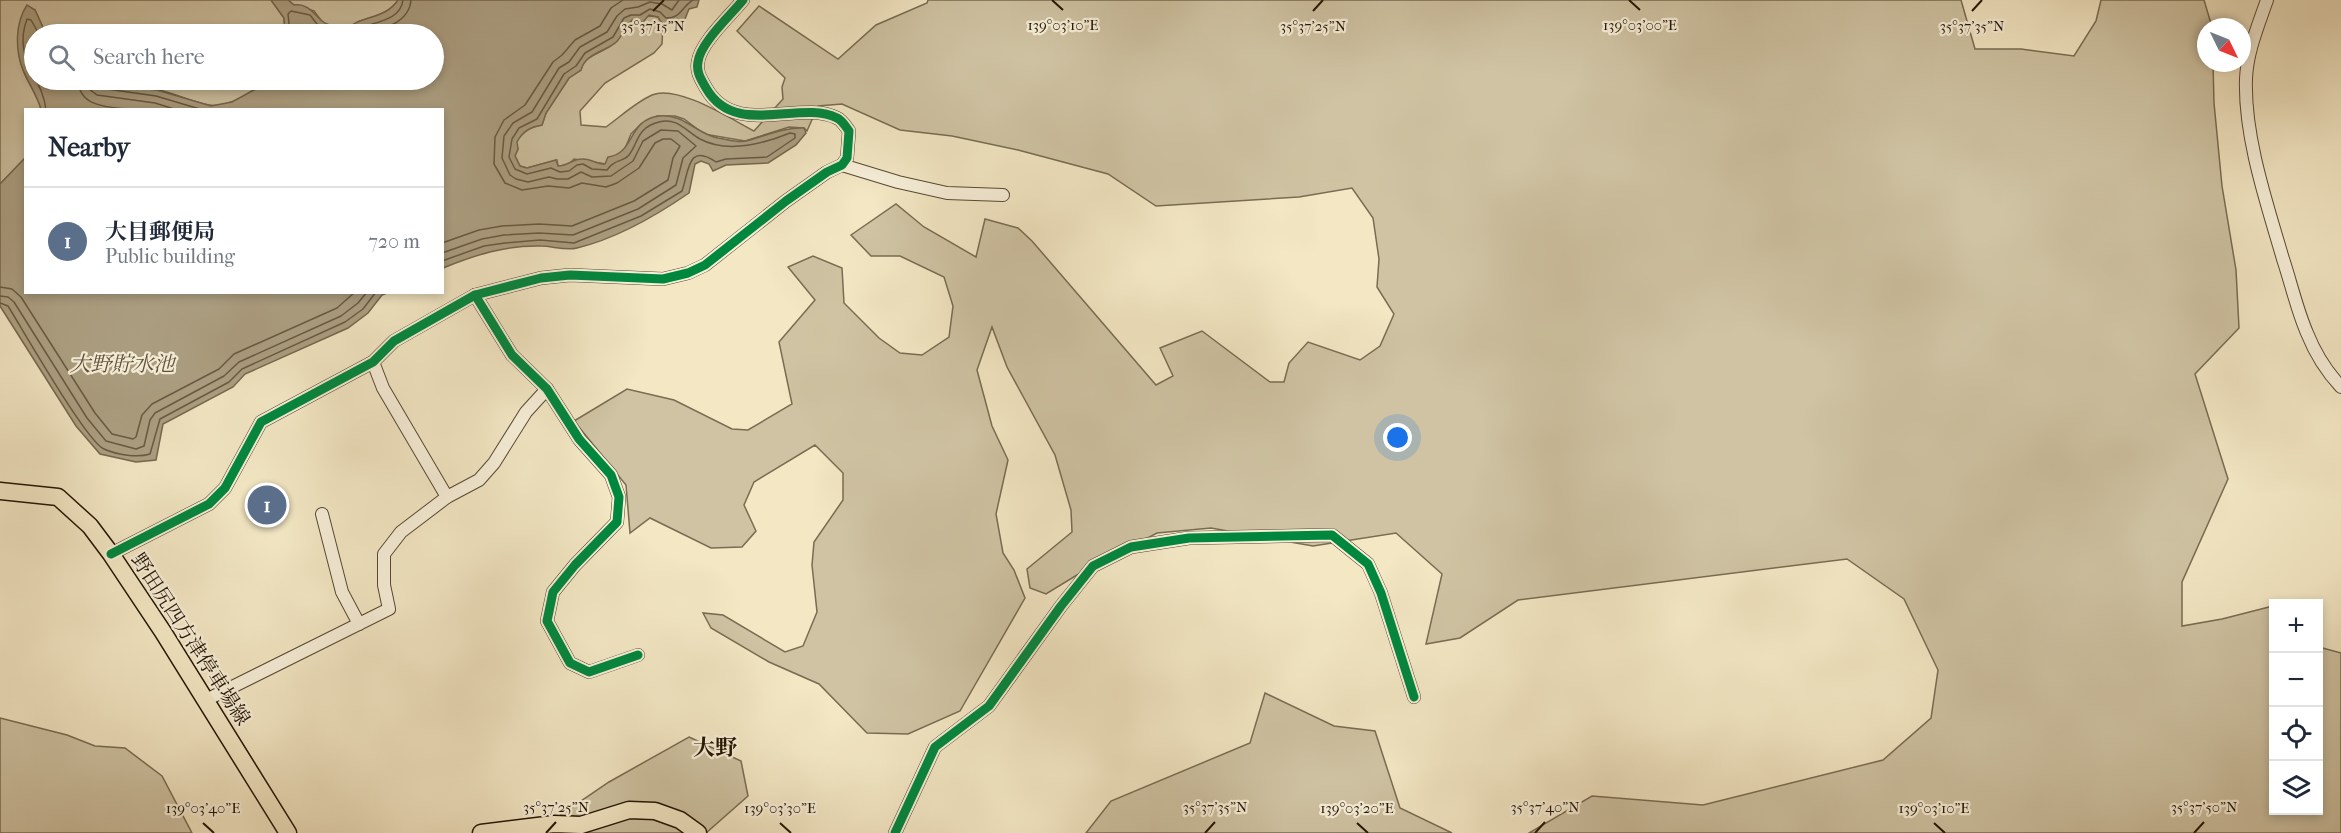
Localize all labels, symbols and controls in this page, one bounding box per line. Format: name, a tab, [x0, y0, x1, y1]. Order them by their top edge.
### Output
text: 139°03'10"E	[1027, 16, 1099, 34]
text: 139°03'00"E	[1603, 16, 1677, 34]
text: 35°37'15"N	[621, 17, 685, 35]
text: 35°37'25"N	[1280, 17, 1347, 35]
text: 35°37'35"N	[1940, 17, 2005, 35]
north arrow	[2197, 18, 2251, 72]
search box	[24, 24, 444, 90]
icon: search	[45, 41, 78, 74]
text: Search here	[93, 44, 205, 70]
text: Nearby	[48, 132, 130, 163]
text: 大目郵便局	[105, 219, 215, 245]
text: 1	[64, 230, 71, 253]
text: 720 m	[368, 230, 420, 253]
text: Public building	[105, 245, 235, 268]
water label: 大野貯水池	[70, 352, 176, 376]
your location	[1383, 423, 1412, 452]
pin: 1	[248, 482, 286, 528]
street label: 野田尻四方津停車場線	[126, 549, 255, 729]
map controls	[2269, 599, 2323, 815]
button: +	[2269, 599, 2323, 653]
button: −	[2269, 653, 2323, 707]
button: locate	[2269, 707, 2323, 761]
district label: 大野	[693, 735, 738, 761]
button: layers	[2269, 761, 2323, 815]
text: 35°37'25"N	[523, 798, 590, 816]
text: 35°37'35"N	[1183, 798, 1248, 816]
text: 35°37'40"N	[1510, 798, 1580, 816]
text: 35°37'50"N	[2171, 798, 2238, 816]
text: 139°03'40"E	[166, 799, 240, 817]
text: 139°03'30"E	[744, 799, 816, 817]
text: 139°03'20"E	[1320, 799, 1394, 817]
text: 139°03'10"E	[1898, 799, 1970, 817]

